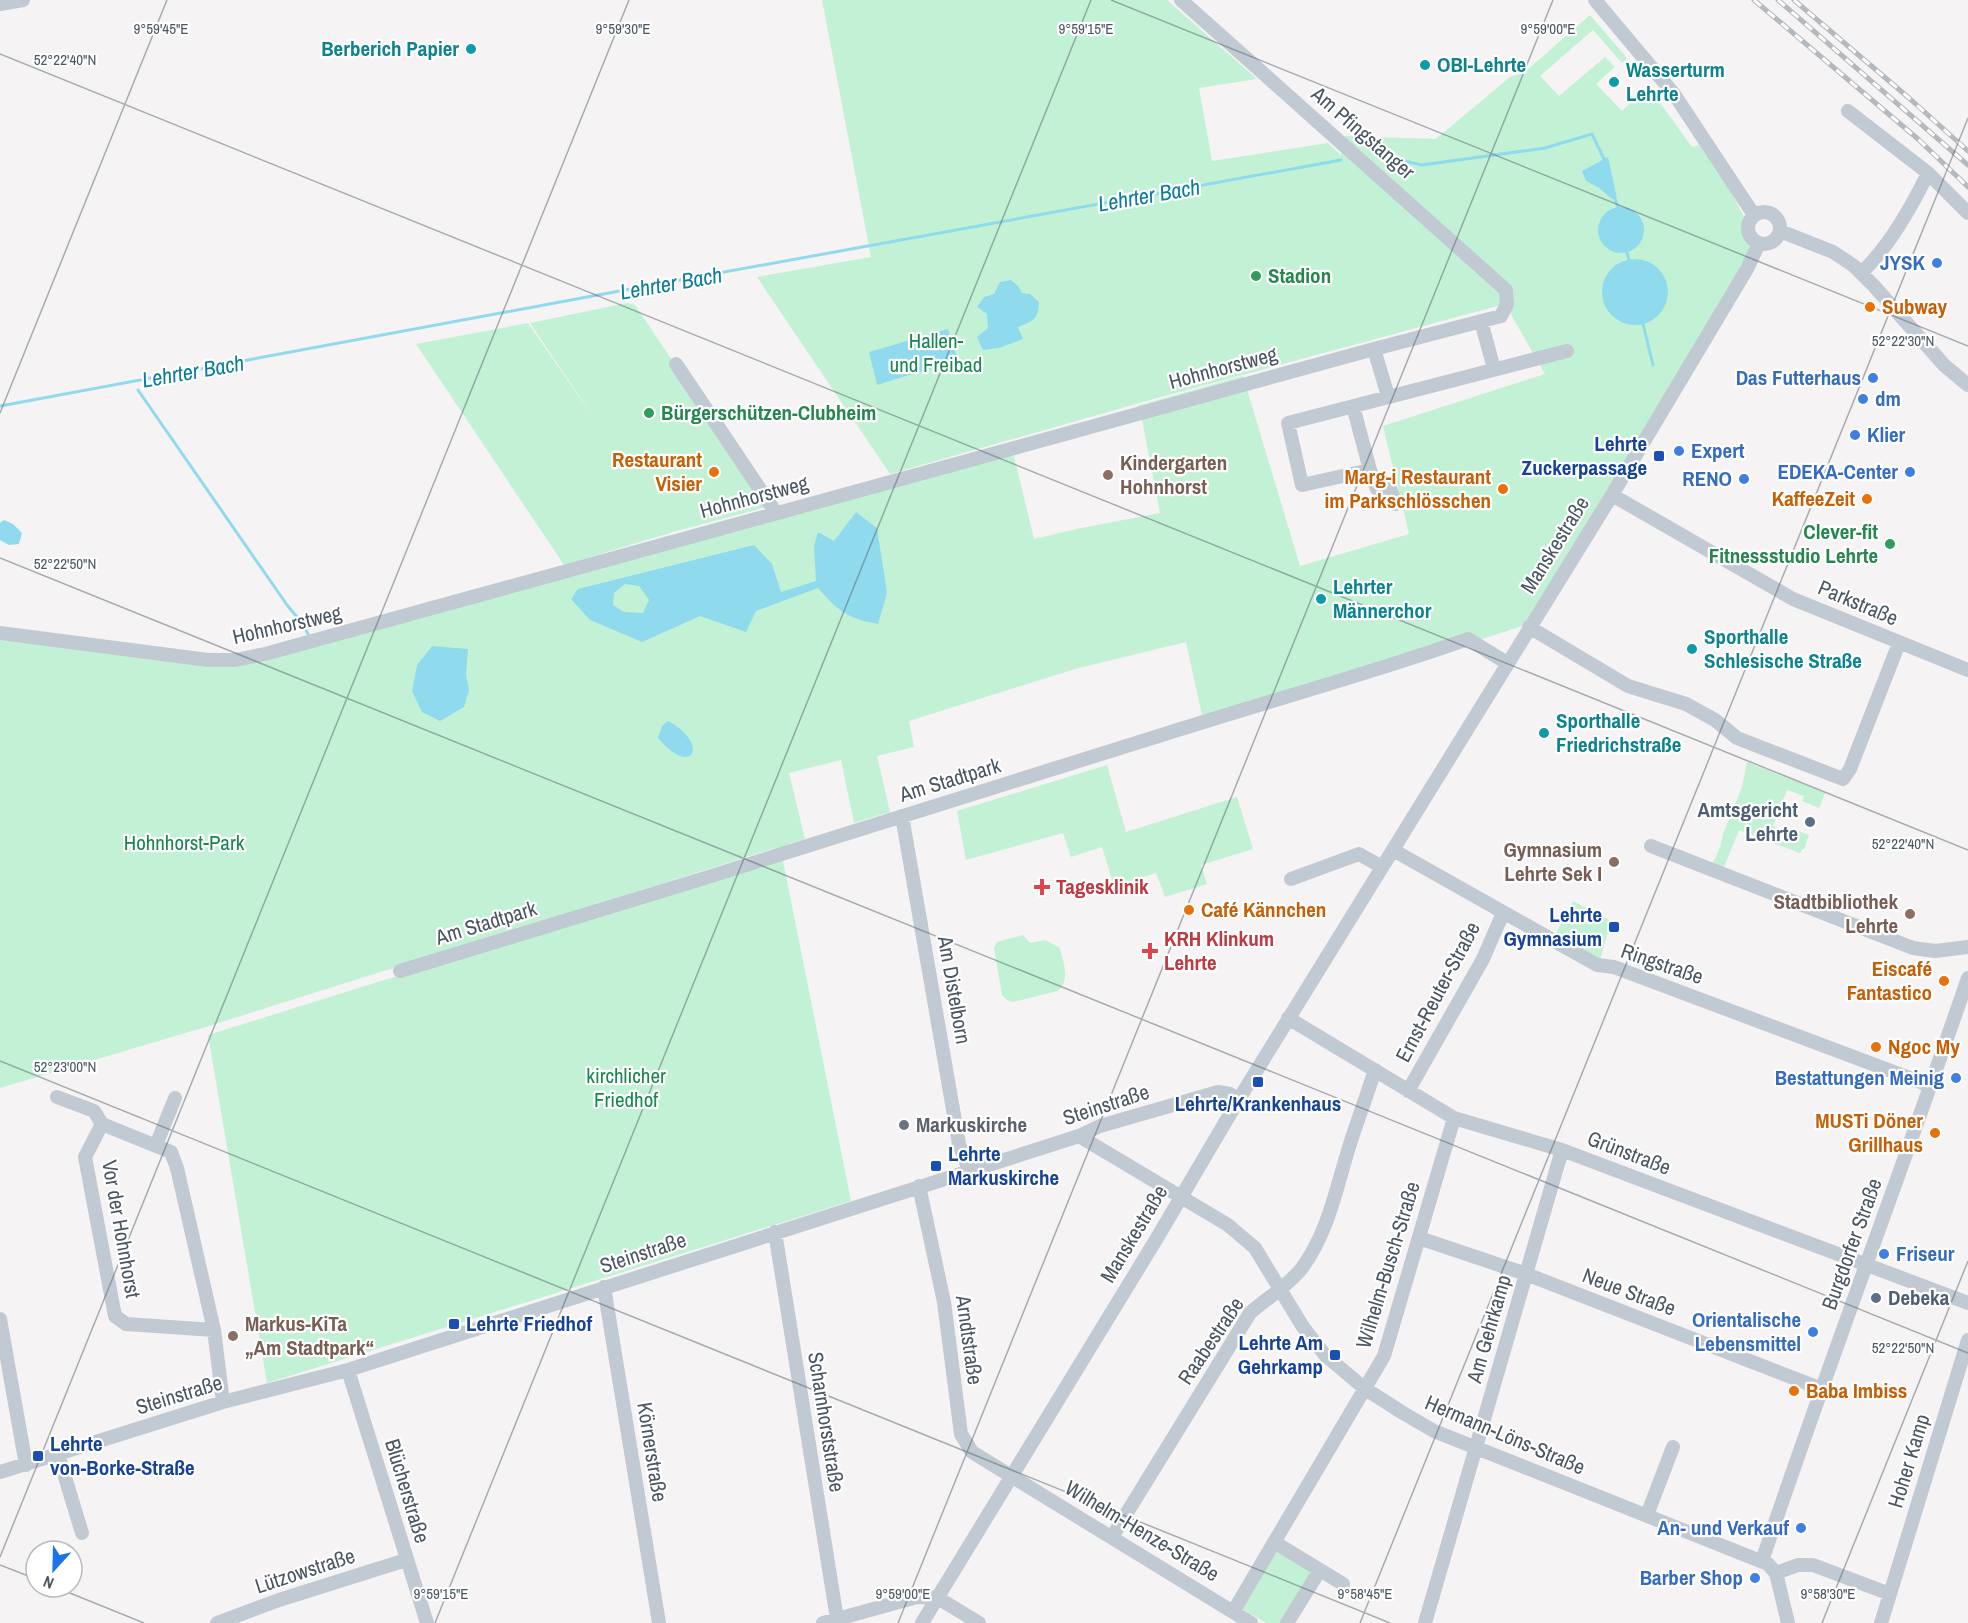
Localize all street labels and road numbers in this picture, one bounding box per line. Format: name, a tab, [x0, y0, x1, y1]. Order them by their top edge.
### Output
street label: Am Pfingstanger	[1305, 79, 1421, 186]
street label: Hohnhorstweg	[1165, 339, 1281, 396]
street label: Hohnhorstweg	[696, 468, 812, 525]
street label: Manskestraße	[1513, 491, 1596, 599]
street label: Parkstraße	[1814, 573, 1903, 632]
street label: Hohnhorstweg	[230, 598, 345, 651]
street label: Am Stadtpark	[895, 750, 1004, 809]
street label: Am Stadtpark	[431, 893, 540, 952]
street label: Ernst-Reuter-Straße	[1388, 917, 1487, 1067]
street label: Am Distelborn	[931, 933, 978, 1046]
street label: Ringstraße	[1617, 936, 1707, 991]
street label: Steinstraße	[1059, 1077, 1153, 1132]
street label: Grünstraße	[1583, 1123, 1675, 1182]
street label: Vor der Hohnhorst	[95, 1158, 148, 1300]
street label: Burgdorfer Straße	[1814, 1174, 1889, 1314]
street label: Wilhelm-Busch-Straße	[1348, 1178, 1427, 1352]
street label: Manskestraße	[1093, 1180, 1174, 1288]
street label: Steinstraße	[596, 1225, 690, 1280]
street label: Neue Straße	[1578, 1261, 1680, 1323]
street label: Am Gehrkamp	[1459, 1272, 1518, 1387]
street label: Raabestraße	[1171, 1291, 1250, 1390]
street label: Arndtstraße	[949, 1292, 990, 1386]
street label: Scharnhorststraße	[801, 1350, 852, 1494]
street label: Steinstraße	[132, 1368, 226, 1421]
street label: Hermann-Löns-Straße	[1421, 1388, 1590, 1481]
street label: Körnerstraße	[630, 1400, 675, 1504]
street label: Hoher Kamp	[1881, 1410, 1937, 1511]
street label: Blücherstraße	[378, 1435, 437, 1546]
street label: Wilhelm-Henze-Straße	[1060, 1473, 1225, 1588]
street label: Lützowstraße	[251, 1541, 358, 1600]

